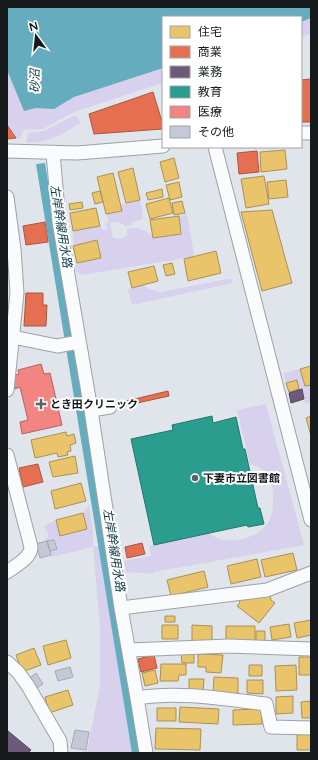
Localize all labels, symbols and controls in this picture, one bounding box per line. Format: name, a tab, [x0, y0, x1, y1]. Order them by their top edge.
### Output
north arrow	[16, 16, 56, 56]
legend	[162, 16, 302, 148]
text: N	[28, 19, 39, 34]
text: 住宅	[198, 25, 222, 39]
text: 商業	[198, 45, 222, 59]
text: 業務	[198, 65, 222, 79]
water label: 砂沼	[28, 67, 42, 93]
text: 教育	[198, 85, 222, 99]
text: 医療	[198, 105, 222, 119]
text: その他	[198, 125, 234, 139]
water label: 左岸幹線用水路	[48, 183, 75, 270]
marker: とき田クリニック	[35, 398, 47, 410]
place label: とき田クリニック	[50, 398, 138, 411]
place label: 下妻市立図書館	[203, 472, 280, 485]
marker: 下妻市立図書館	[190, 473, 200, 483]
water label: 左岸幹線用水路	[101, 507, 128, 594]

